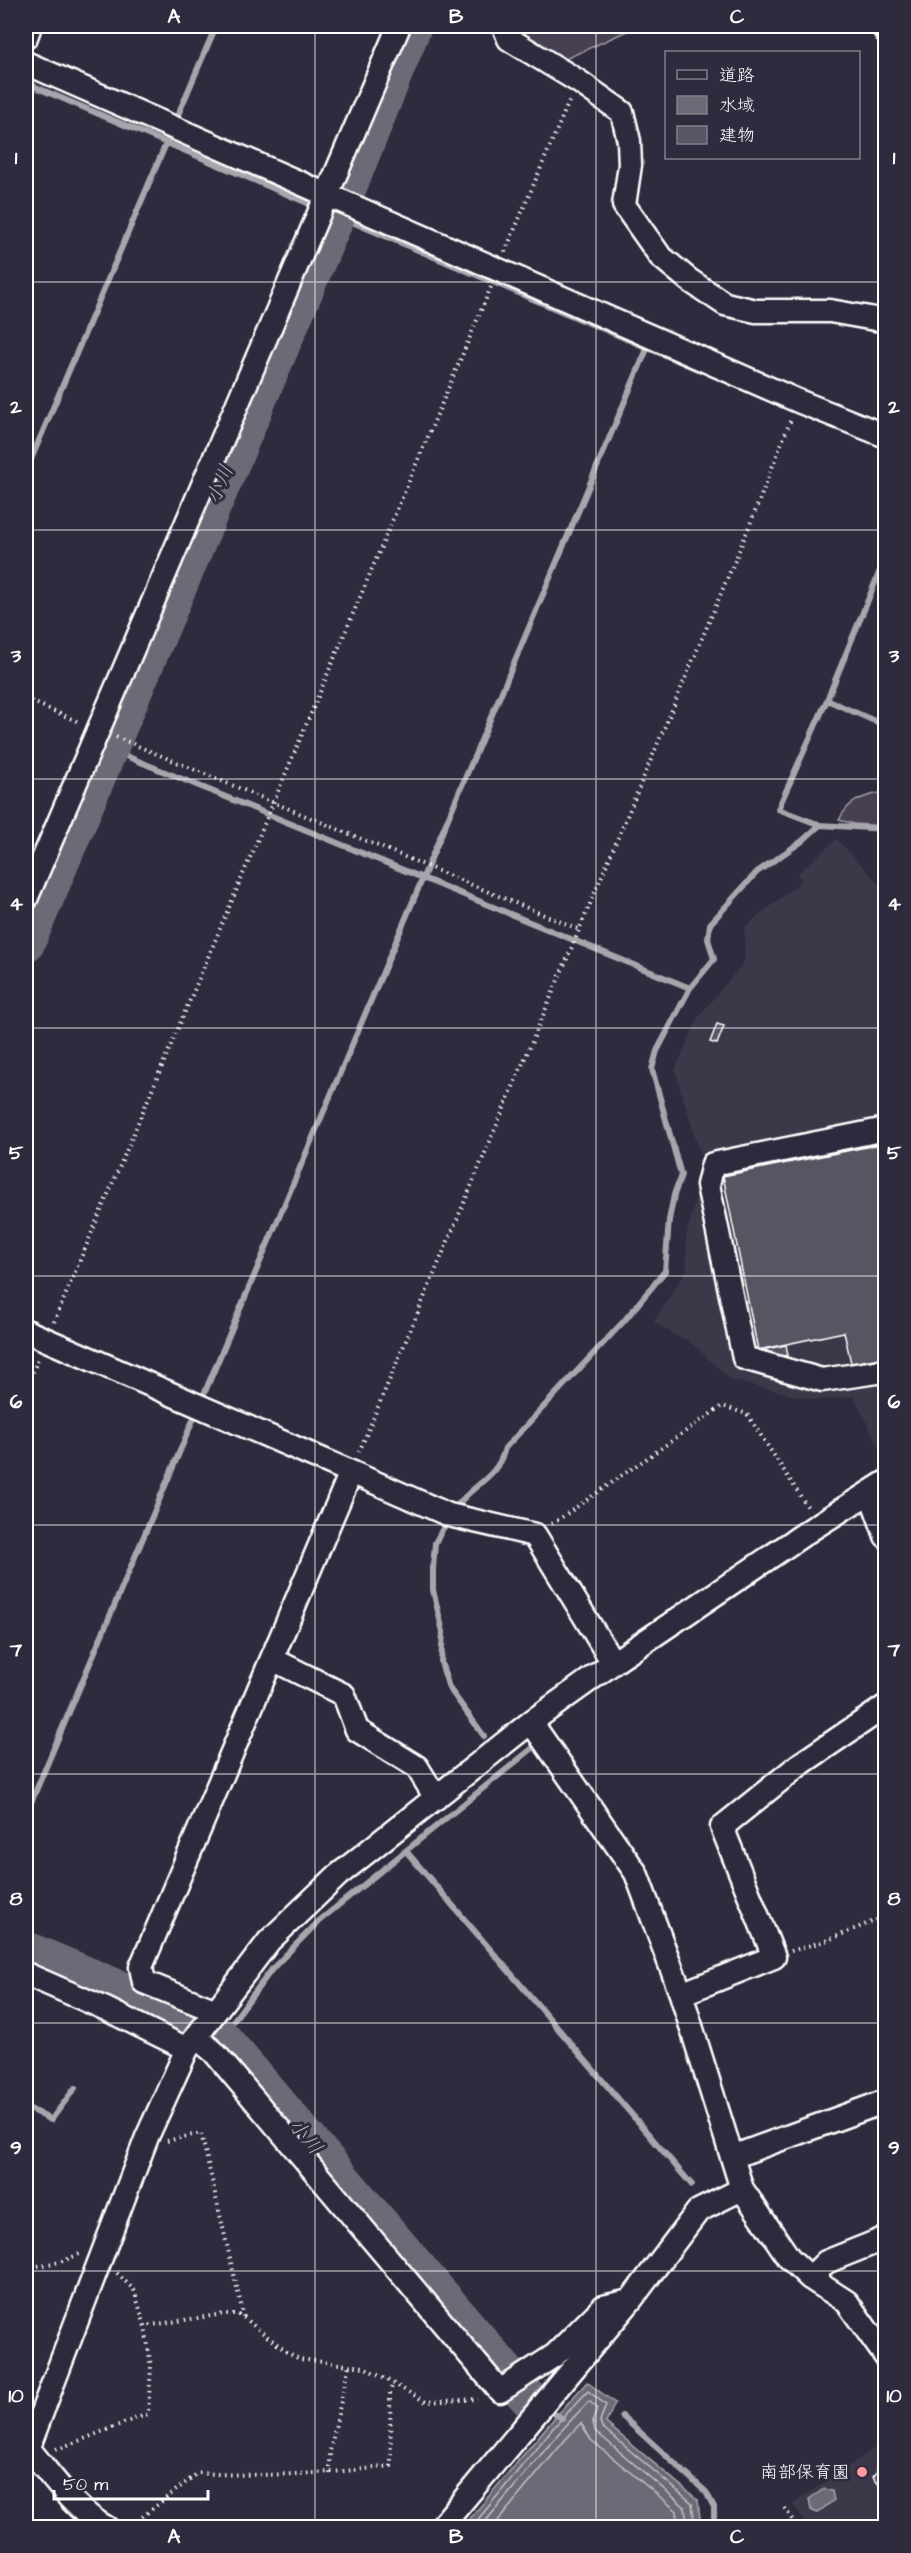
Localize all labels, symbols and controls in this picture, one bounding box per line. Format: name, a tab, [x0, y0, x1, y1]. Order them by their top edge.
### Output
text: A	[168, 3, 181, 31]
text: B	[449, 3, 464, 31]
text: C	[730, 3, 745, 31]
legend	[665, 51, 860, 159]
text: 道路	[719, 63, 755, 88]
text: 水域	[719, 93, 755, 118]
text: 建物	[719, 123, 755, 148]
text: 1	[15, 144, 18, 172]
text: 1	[893, 144, 896, 172]
text: 2	[9, 393, 22, 421]
text: 2	[887, 393, 900, 421]
water label: 小川	[199, 461, 241, 508]
text: 3	[10, 642, 22, 670]
text: 3	[888, 642, 900, 670]
text: 4	[9, 890, 23, 918]
text: 4	[887, 890, 901, 918]
text: 5	[9, 1139, 24, 1167]
text: 5	[887, 1139, 902, 1167]
text: 6	[10, 1388, 23, 1416]
text: 6	[888, 1388, 901, 1416]
text: 7	[9, 1636, 23, 1664]
text: 7	[887, 1636, 901, 1664]
text: 8	[10, 1885, 23, 1913]
text: 8	[888, 1885, 901, 1913]
water label: 小川	[282, 2112, 329, 2161]
text: 9	[10, 2134, 22, 2162]
text: 9	[888, 2134, 900, 2162]
text: 10	[8, 2382, 24, 2410]
text: 10	[886, 2382, 902, 2410]
place label: 南部保育園	[760, 2460, 850, 2485]
scale bar	[54, 2463, 208, 2501]
marker: 南部保育園	[855, 2465, 869, 2479]
text: 50 m	[63, 2472, 108, 2497]
text: A	[168, 2523, 181, 2551]
text: B	[449, 2523, 464, 2551]
text: C	[730, 2523, 745, 2551]

